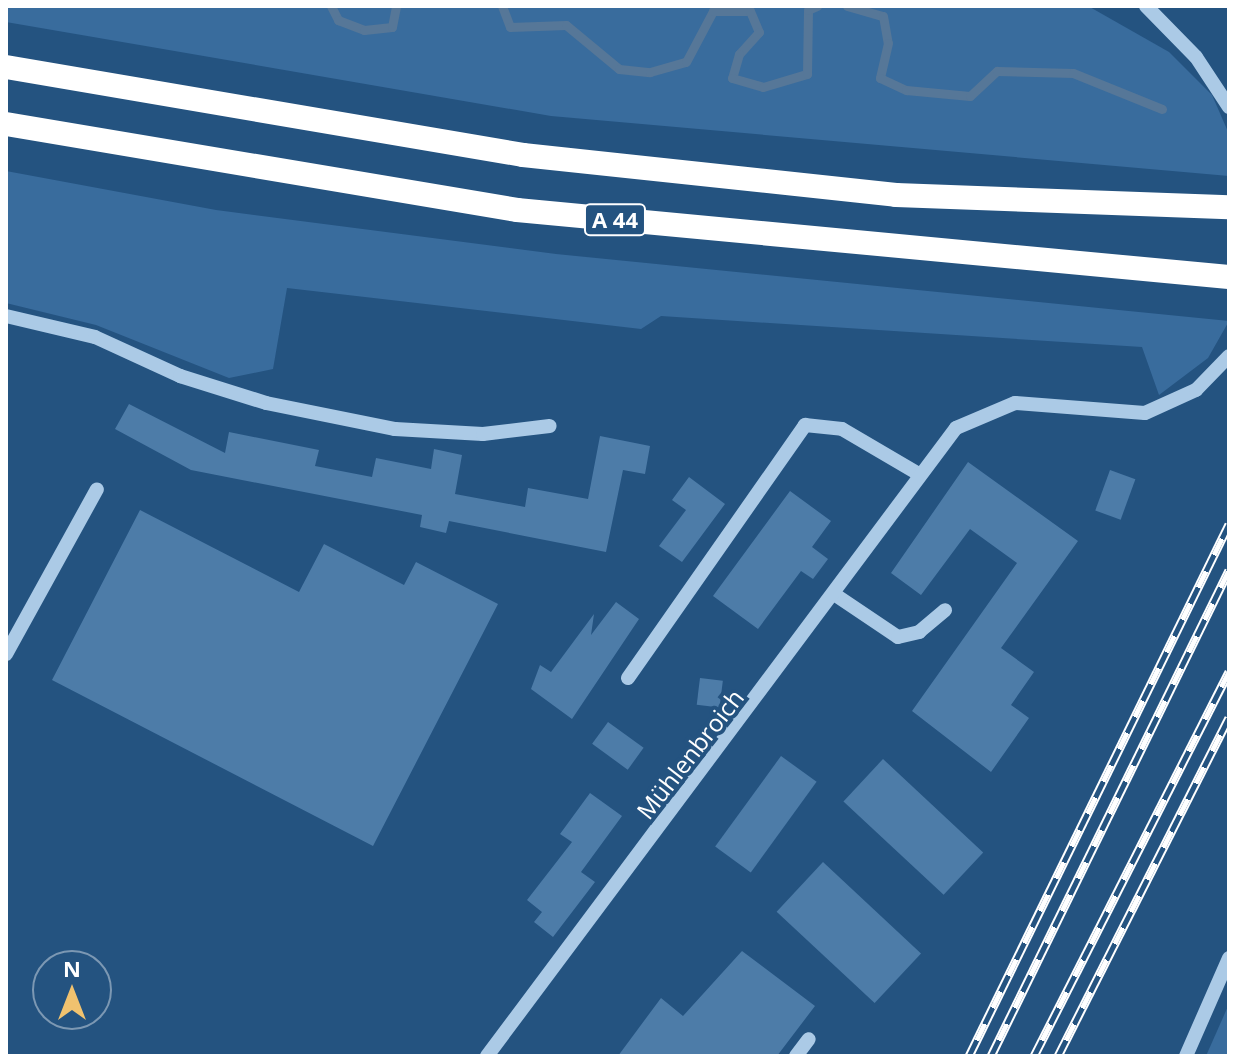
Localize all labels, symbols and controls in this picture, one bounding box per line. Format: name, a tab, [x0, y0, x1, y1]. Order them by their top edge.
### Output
road number: A 44	[583, 202, 647, 238]
street label: Mühlenbroich	[630, 683, 750, 825]
north arrow	[32, 950, 112, 1030]
text: N	[63, 953, 81, 983]

